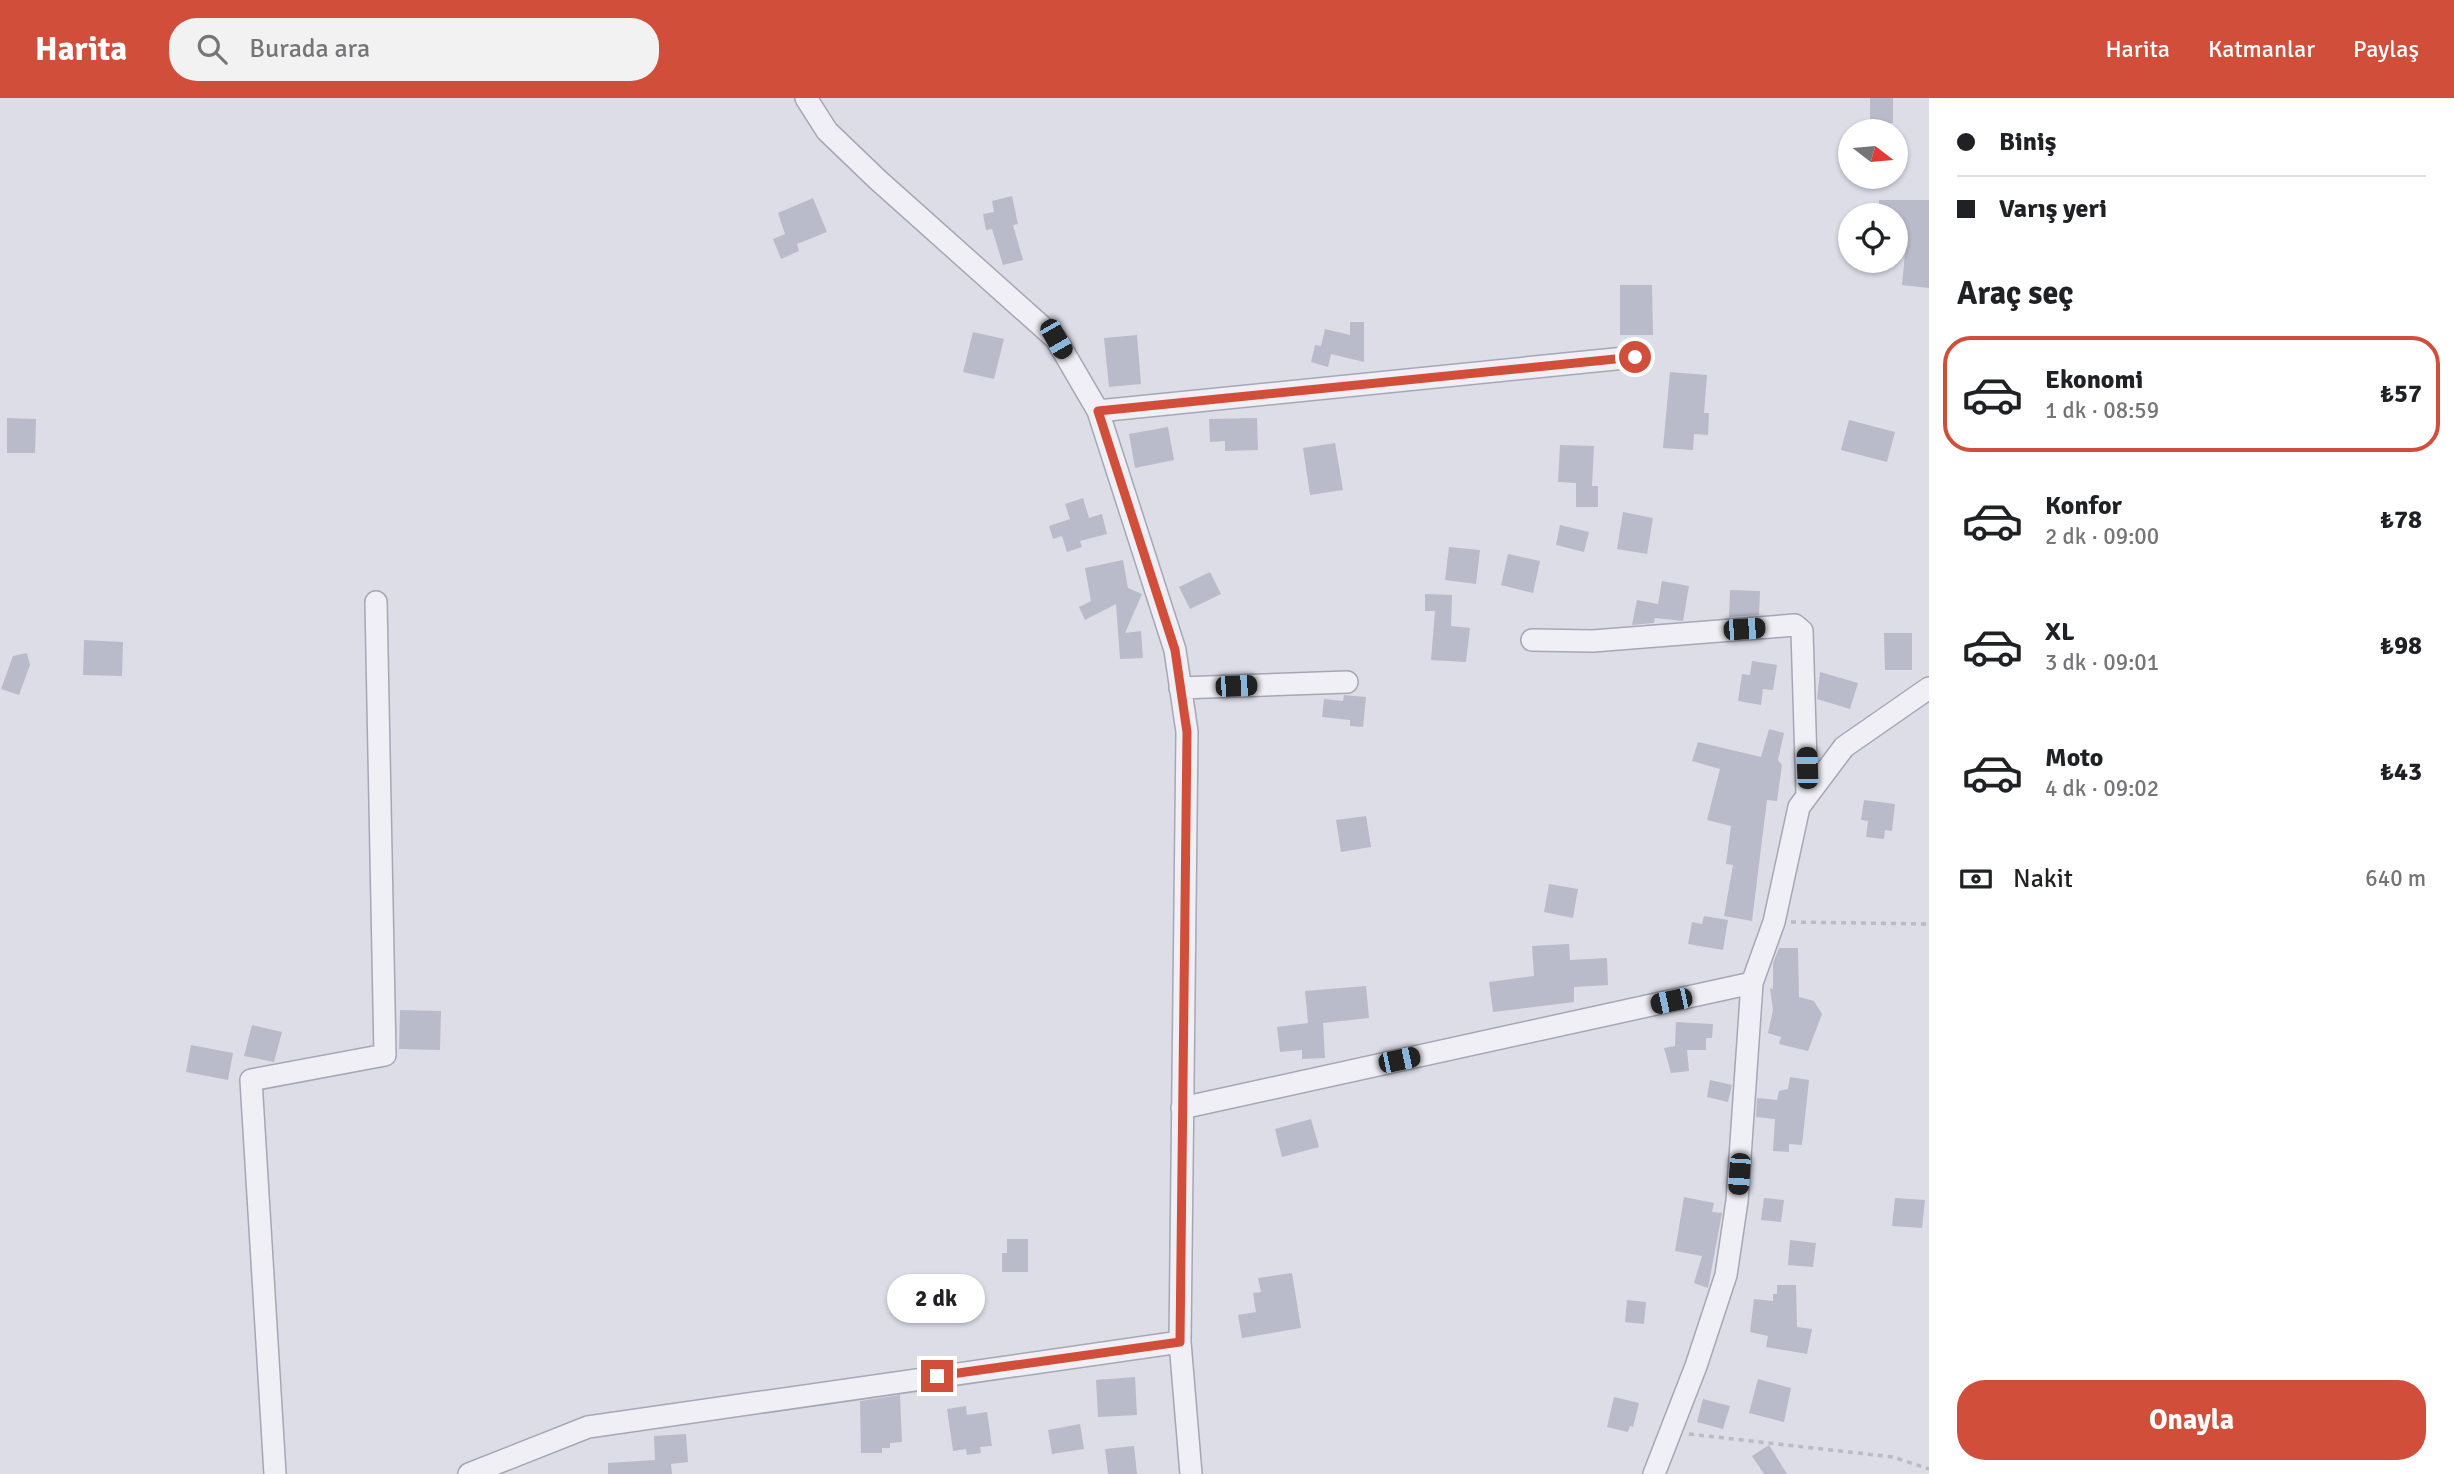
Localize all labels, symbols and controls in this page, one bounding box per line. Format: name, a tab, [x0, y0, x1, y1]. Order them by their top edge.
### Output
search box	[169, 18, 659, 81]
text: Harita	[35, 29, 127, 70]
icon: search	[193, 30, 231, 68]
text: Burada ara	[249, 33, 370, 65]
text: Harita	[2105, 34, 2170, 64]
text: Katmanlar	[2208, 34, 2315, 64]
text: Paylaş	[2353, 34, 2419, 64]
north arrow	[1838, 119, 1908, 189]
map controls	[1838, 119, 1908, 273]
text: Biniş	[1999, 126, 2056, 158]
text: Varış yeri	[1999, 193, 2107, 225]
button: locate	[1838, 203, 1908, 273]
text: Araç seç	[1957, 274, 2074, 313]
car	[1037, 316, 1076, 362]
route start	[1619, 341, 1651, 373]
icon: car	[1961, 363, 2024, 426]
text: Ekonomi	[2045, 364, 2143, 396]
text: ₺57	[2380, 378, 2422, 410]
text: 1 dk · 08:59	[2045, 396, 2159, 425]
icon: car	[1961, 489, 2024, 552]
text: Konfor	[2045, 490, 2122, 522]
text: ₺78	[2380, 504, 2422, 536]
text: 2 dk · 09:00	[2045, 522, 2159, 551]
icon: car	[1961, 615, 2024, 678]
text: XL	[2045, 616, 2075, 648]
car	[1723, 617, 1766, 641]
text: ₺98	[2380, 630, 2422, 662]
text: 3 dk · 09:01	[2045, 648, 2159, 677]
car	[1215, 675, 1258, 697]
icon: car	[1961, 741, 2024, 804]
text: Moto	[2045, 742, 2103, 774]
car	[1796, 747, 1819, 789]
text: ₺43	[2380, 756, 2422, 788]
text: 4 dk · 09:02	[2045, 774, 2159, 803]
icon: cash	[1957, 860, 1995, 898]
text: Nakit	[2013, 863, 2073, 895]
text: 640 m	[2365, 864, 2426, 893]
car	[1649, 986, 1694, 1016]
car	[1377, 1045, 1422, 1075]
car	[1728, 1152, 1751, 1196]
callout: 2 dk	[888, 1274, 986, 1324]
text: 2 dk	[915, 1284, 957, 1313]
route end	[921, 1360, 953, 1392]
button: Onayla	[1957, 1380, 2426, 1460]

